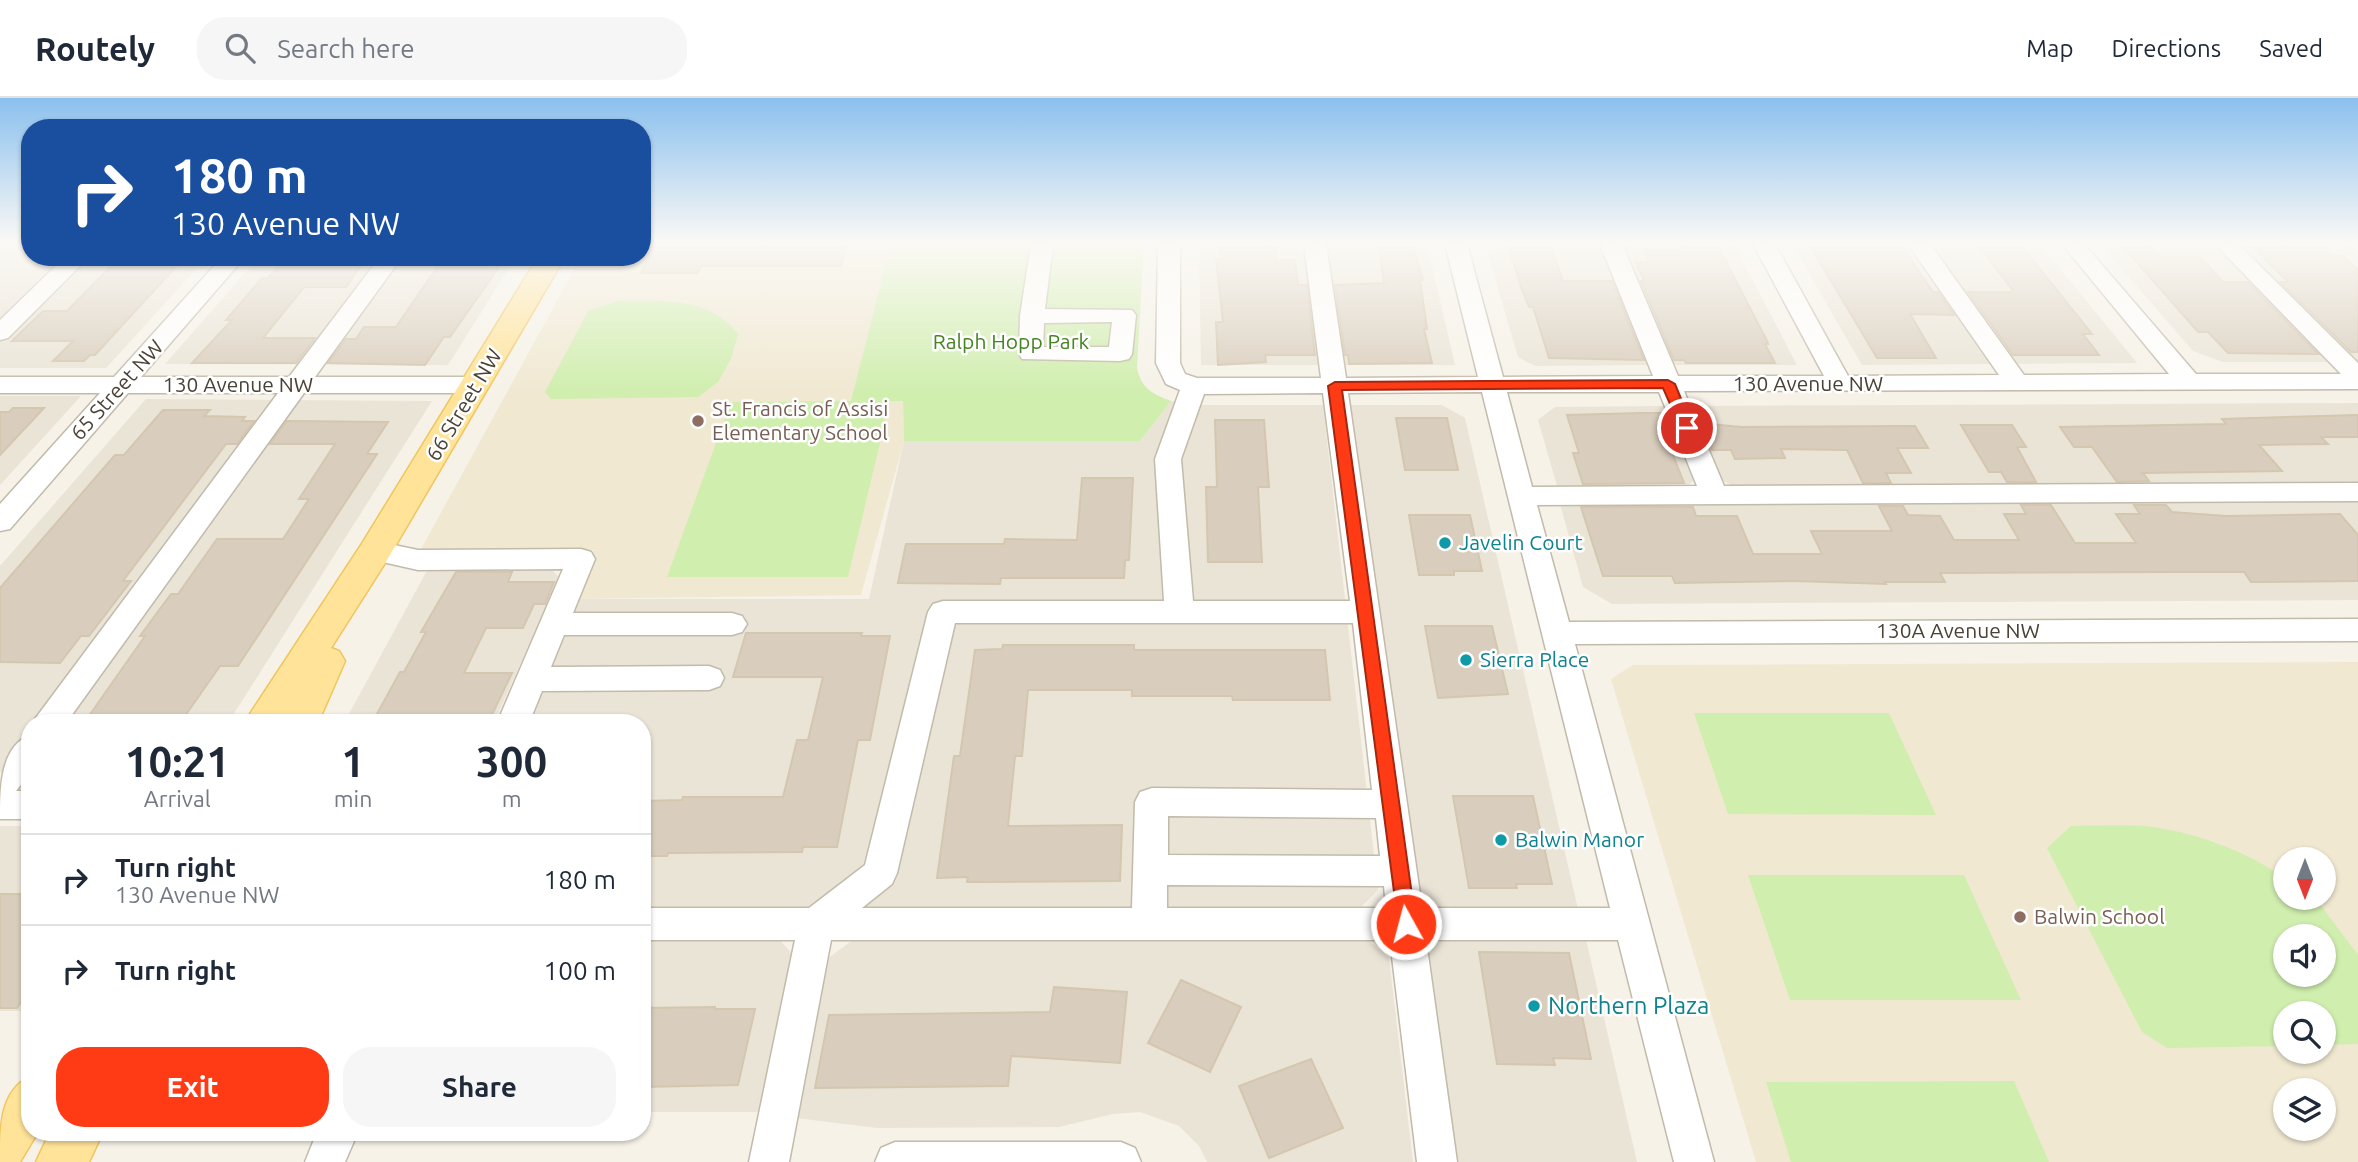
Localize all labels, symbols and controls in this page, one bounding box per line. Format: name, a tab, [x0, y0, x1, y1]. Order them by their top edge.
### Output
search box	[197, 17, 687, 80]
icon: search	[221, 29, 259, 67]
text: Routely	[35, 30, 155, 67]
text: Search here	[277, 34, 415, 63]
text: Map	[2026, 35, 2073, 62]
text: Directions	[2111, 35, 2221, 62]
text: Saved	[2259, 35, 2323, 62]
icon: right	[56, 147, 147, 238]
text: 180 m	[171, 147, 308, 202]
text: 130 Avenue NW	[171, 205, 400, 241]
park label: Ralph Hopp Park	[933, 329, 1090, 353]
street label: 65 Street NW	[65, 334, 167, 444]
street label: 66 Street NW	[420, 344, 506, 465]
street label: 130 Avenue NW	[1733, 371, 1883, 395]
street label: 130 Avenue NW	[163, 372, 313, 396]
place label: St. Francis of Assisi Elementary School	[712, 396, 888, 444]
pin	[1657, 398, 1717, 458]
icon: arrive	[1668, 409, 1706, 447]
marker: St. Francis of Assisi Elementary School	[690, 413, 706, 429]
place label: Javelin Court	[1459, 530, 1583, 554]
marker: Javelin Court	[1437, 535, 1453, 551]
street label: 130A Avenue NW	[1876, 618, 2040, 642]
place label: Sierra Place	[1480, 647, 1589, 671]
marker: Sierra Place	[1458, 652, 1474, 668]
text: 10:21	[125, 738, 230, 785]
text: 1	[341, 738, 365, 785]
text: 300	[476, 738, 547, 785]
text: Arrival	[144, 786, 211, 811]
text: min	[334, 786, 372, 811]
text: m	[502, 786, 522, 811]
place label: Balwin Manor	[1515, 827, 1644, 851]
marker: Balwin Manor	[1493, 832, 1509, 848]
north arrow	[2273, 847, 2336, 910]
map controls	[2273, 847, 2336, 1141]
text: Turn right	[115, 853, 236, 882]
icon: right	[56, 861, 94, 899]
text: 180 m	[544, 865, 616, 894]
text: 130 Avenue NW	[115, 882, 280, 907]
position arrow	[1369, 887, 1443, 961]
place label: Balwin School	[2034, 904, 2165, 928]
marker: Balwin School	[2012, 909, 2028, 925]
button: sound	[2273, 924, 2336, 987]
icon: right	[56, 952, 94, 990]
text: Turn right	[115, 956, 236, 985]
text: 100 m	[544, 956, 616, 985]
place label: Northern Plaza	[1548, 992, 1709, 1019]
marker: Northern Plaza	[1526, 998, 1542, 1014]
button: search	[2273, 1001, 2336, 1064]
button: Exit	[56, 1047, 329, 1127]
button: Share	[343, 1047, 616, 1127]
button: layers	[2273, 1078, 2336, 1141]

